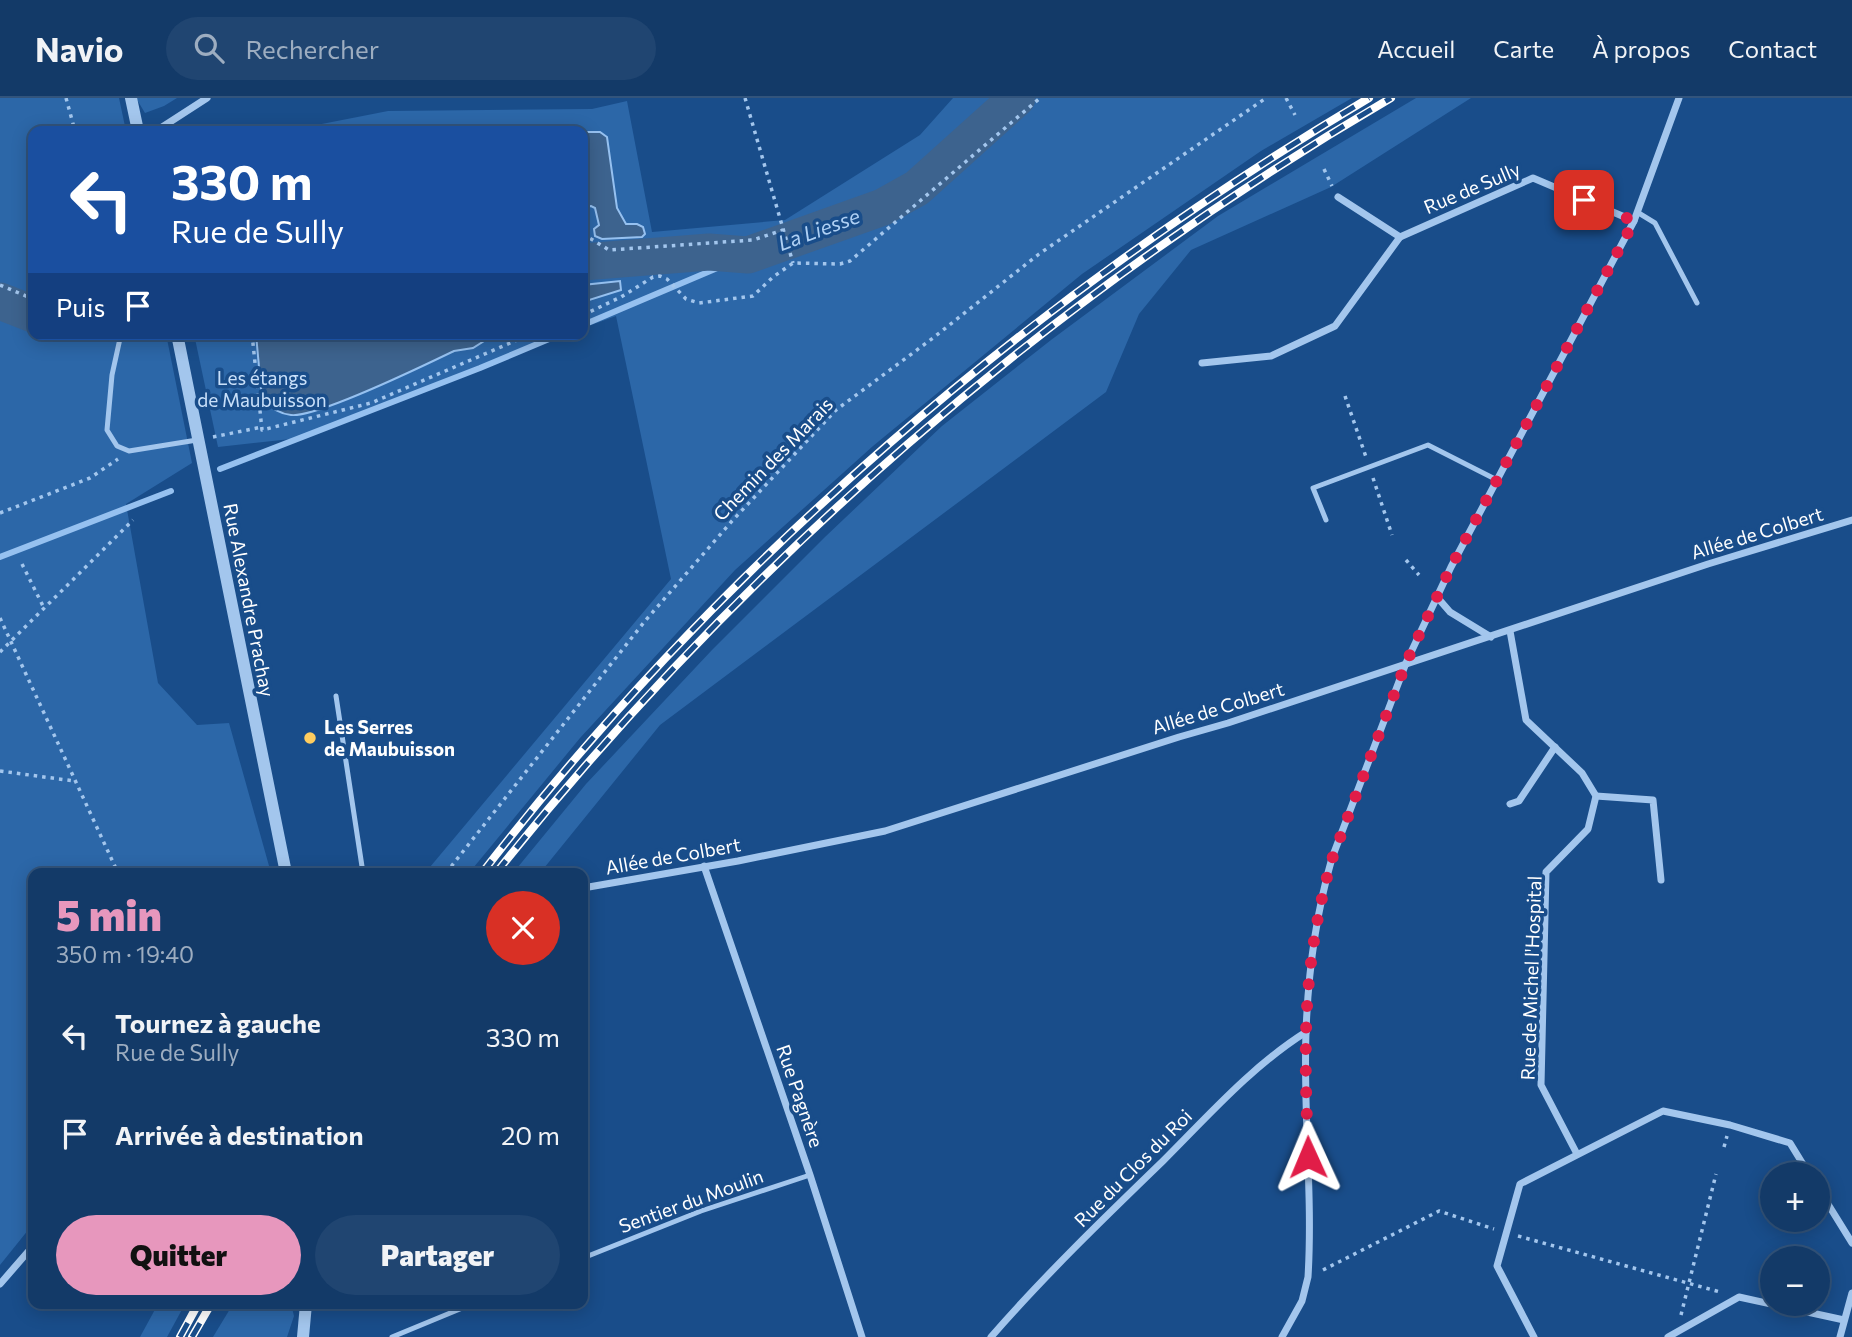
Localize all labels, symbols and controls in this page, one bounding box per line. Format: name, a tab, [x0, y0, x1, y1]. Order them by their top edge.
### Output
search box	[166, 17, 656, 80]
text: Navio	[35, 28, 124, 69]
icon: search	[190, 29, 228, 67]
text: Rechercher	[246, 33, 379, 64]
text: Accueil	[1377, 34, 1455, 63]
text: Carte	[1493, 34, 1554, 63]
text: À propos	[1592, 34, 1690, 63]
text: Contact	[1728, 34, 1817, 63]
text: 330 m	[171, 150, 312, 210]
icon: left	[56, 154, 147, 245]
street label: Rue de Sully	[1420, 157, 1524, 218]
pin	[1554, 170, 1614, 230]
icon: arrive	[1565, 181, 1603, 219]
water label: La Liesse	[774, 202, 863, 255]
text: Rue de Sully	[171, 210, 344, 250]
icon: arrive	[119, 287, 157, 325]
text: Puis	[56, 291, 105, 322]
park label: Les étangs de Maubuisson	[197, 366, 327, 411]
street label: Chemin des Marais	[708, 392, 837, 525]
street label: Rue Alexandre Prachay	[219, 501, 280, 699]
street label: Allée de Colbert	[1688, 501, 1826, 564]
street label: Allée de Colbert	[1149, 676, 1287, 739]
place label: Les Serres de Maubuisson	[324, 715, 455, 760]
marker: Les Serres de Maubuisson	[302, 730, 318, 746]
street label: Allée de Colbert	[603, 832, 743, 879]
street label: Rue de Michel l'Hospital	[1515, 875, 1546, 1081]
text: 5 min	[56, 888, 162, 940]
button: close	[486, 891, 560, 965]
text: 350 m · 19:40	[56, 940, 194, 968]
text: Tournez à gauche	[115, 1007, 321, 1038]
icon: left	[56, 1017, 94, 1055]
text: 330 m	[486, 1021, 560, 1052]
text: Rue de Sully	[115, 1038, 239, 1066]
street label: Rue Pagnère	[772, 1041, 829, 1150]
street label: Rue du Clos du Roi	[1069, 1104, 1196, 1231]
icon: arrive	[56, 1115, 94, 1153]
text: Arrivée à destination	[115, 1119, 363, 1150]
text: 20 m	[501, 1119, 560, 1150]
position arrow	[1271, 1120, 1345, 1194]
map controls	[1760, 1162, 1830, 1316]
button: +	[1760, 1162, 1830, 1232]
street label: Sentier du Moulin	[616, 1164, 766, 1237]
button: Quitter	[56, 1215, 301, 1295]
button: Partager	[315, 1215, 560, 1295]
button: −	[1760, 1246, 1830, 1316]

